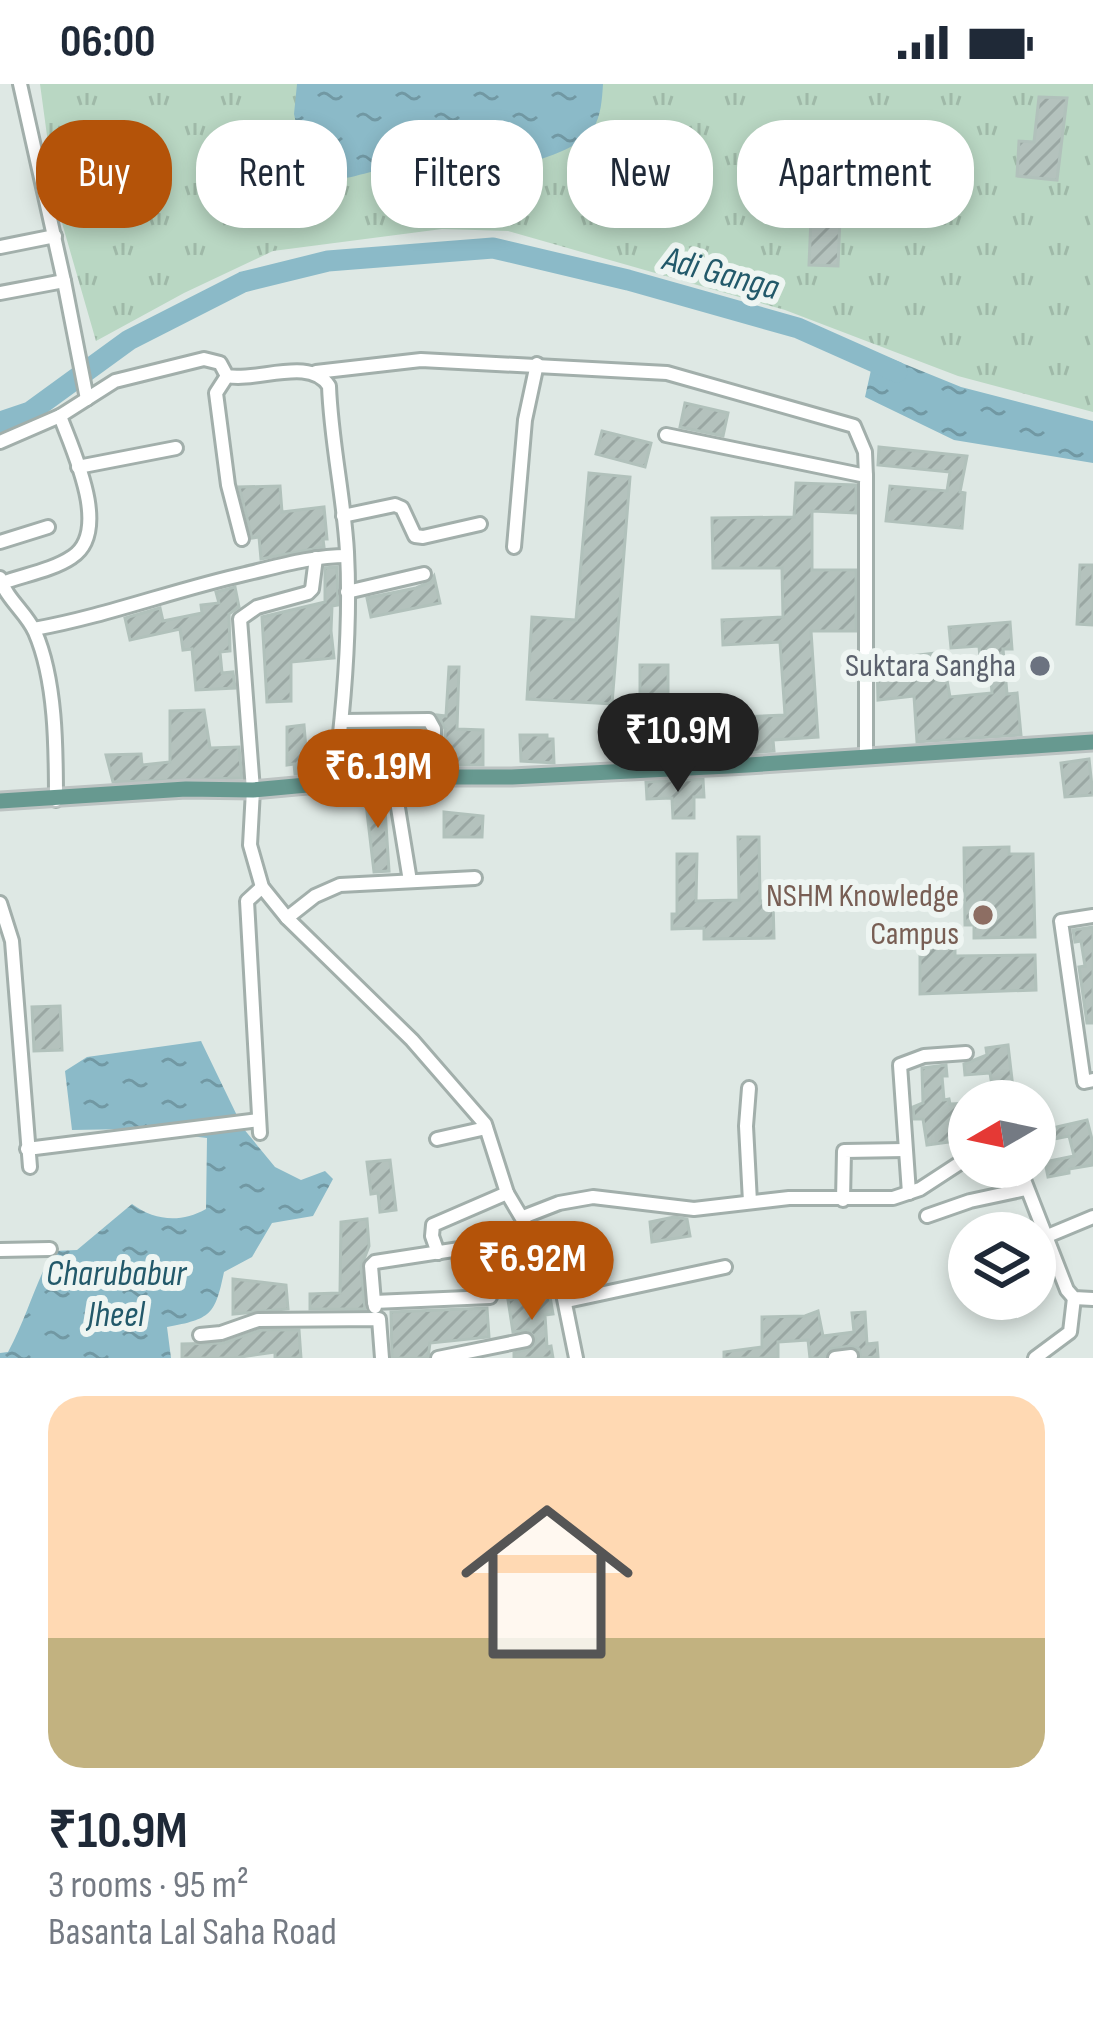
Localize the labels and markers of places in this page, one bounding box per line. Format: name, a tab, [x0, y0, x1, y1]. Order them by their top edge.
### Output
place label: Suktara Sangha	[845, 646, 1016, 686]
marker: Suktara Sangha	[1027, 653, 1053, 679]
pin: ₹10.9M	[580, 693, 776, 795]
pin: ₹6.19M	[280, 729, 476, 831]
place label: NSHM Knowledge Campus	[766, 876, 959, 954]
marker: NSHM Knowledge Campus	[970, 902, 996, 928]
pin: ₹6.92M	[434, 1221, 630, 1323]

